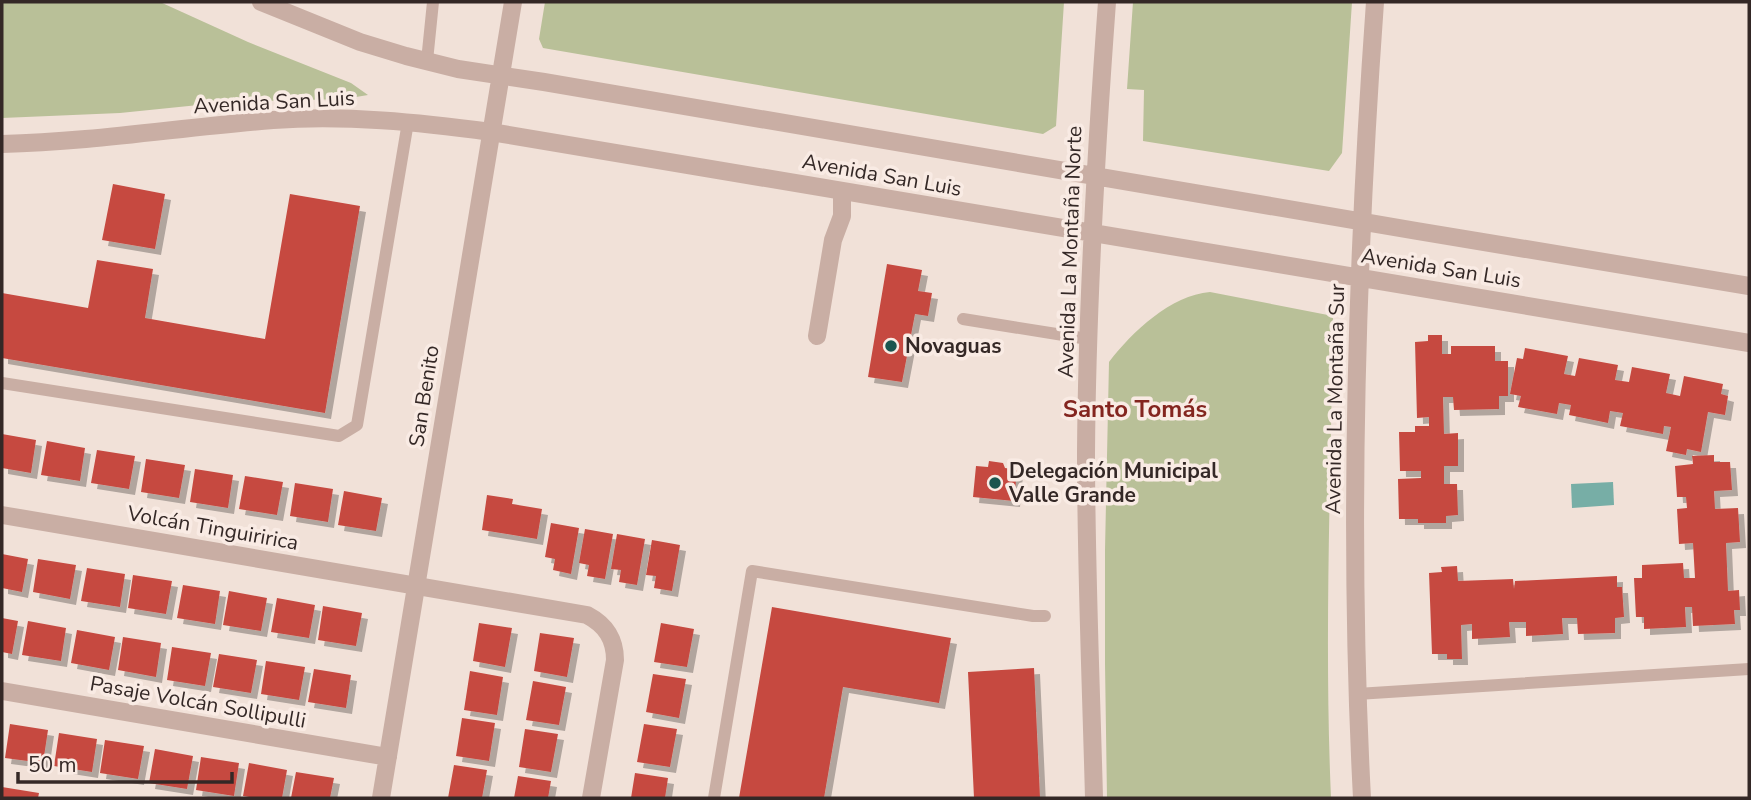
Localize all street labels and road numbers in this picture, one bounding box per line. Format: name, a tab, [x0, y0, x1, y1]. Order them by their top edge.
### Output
street label: Avenida San Luis	[193, 84, 355, 120]
street label: Avenida La Montaña Norte	[1052, 125, 1088, 379]
street label: Avenida San Luis	[800, 147, 964, 203]
street label: Avenida San Luis	[1359, 242, 1523, 294]
street label: Avenida La Montaña Sur	[1319, 283, 1351, 515]
street label: San Benito	[402, 343, 446, 449]
street label: Volcán Tinguiririca	[124, 499, 301, 557]
street label: Pasaje Volcán Sollipulli	[88, 669, 308, 735]

